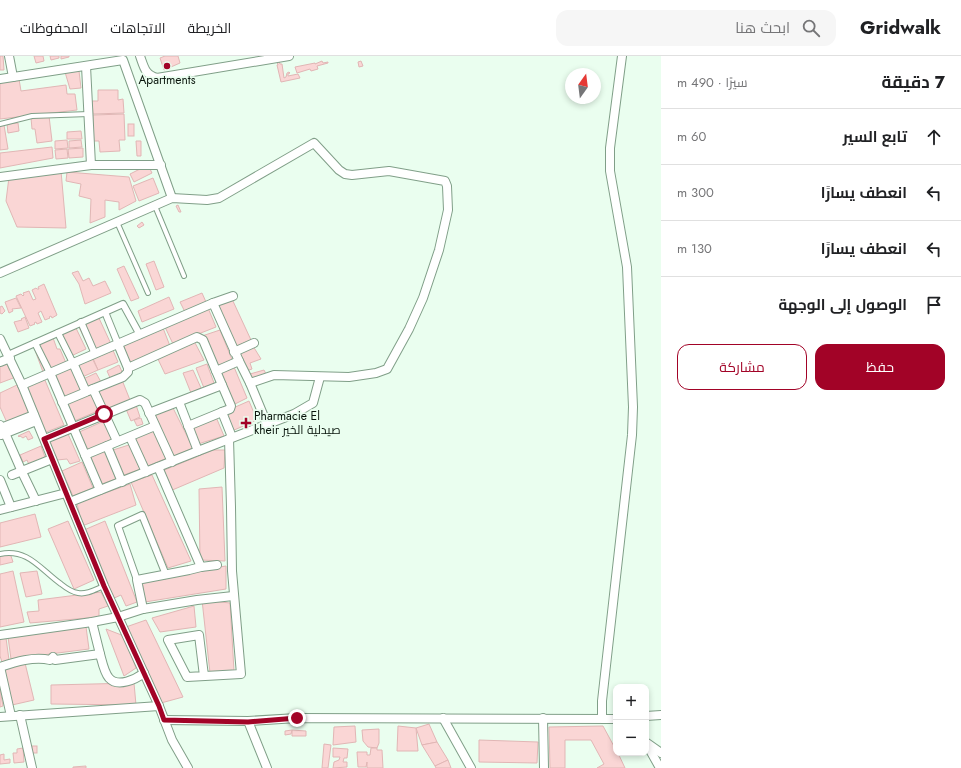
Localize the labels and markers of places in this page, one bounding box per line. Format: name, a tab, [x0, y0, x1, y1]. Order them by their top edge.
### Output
marker: Apartments	[162, 61, 172, 71]
place label: Apartments	[138, 71, 196, 89]
place label: Pharmacie El kheir صيدلية الخير	[254, 407, 341, 439]
marker: Pharmacie El kheir صيدلية الخير	[241, 418, 251, 428]

